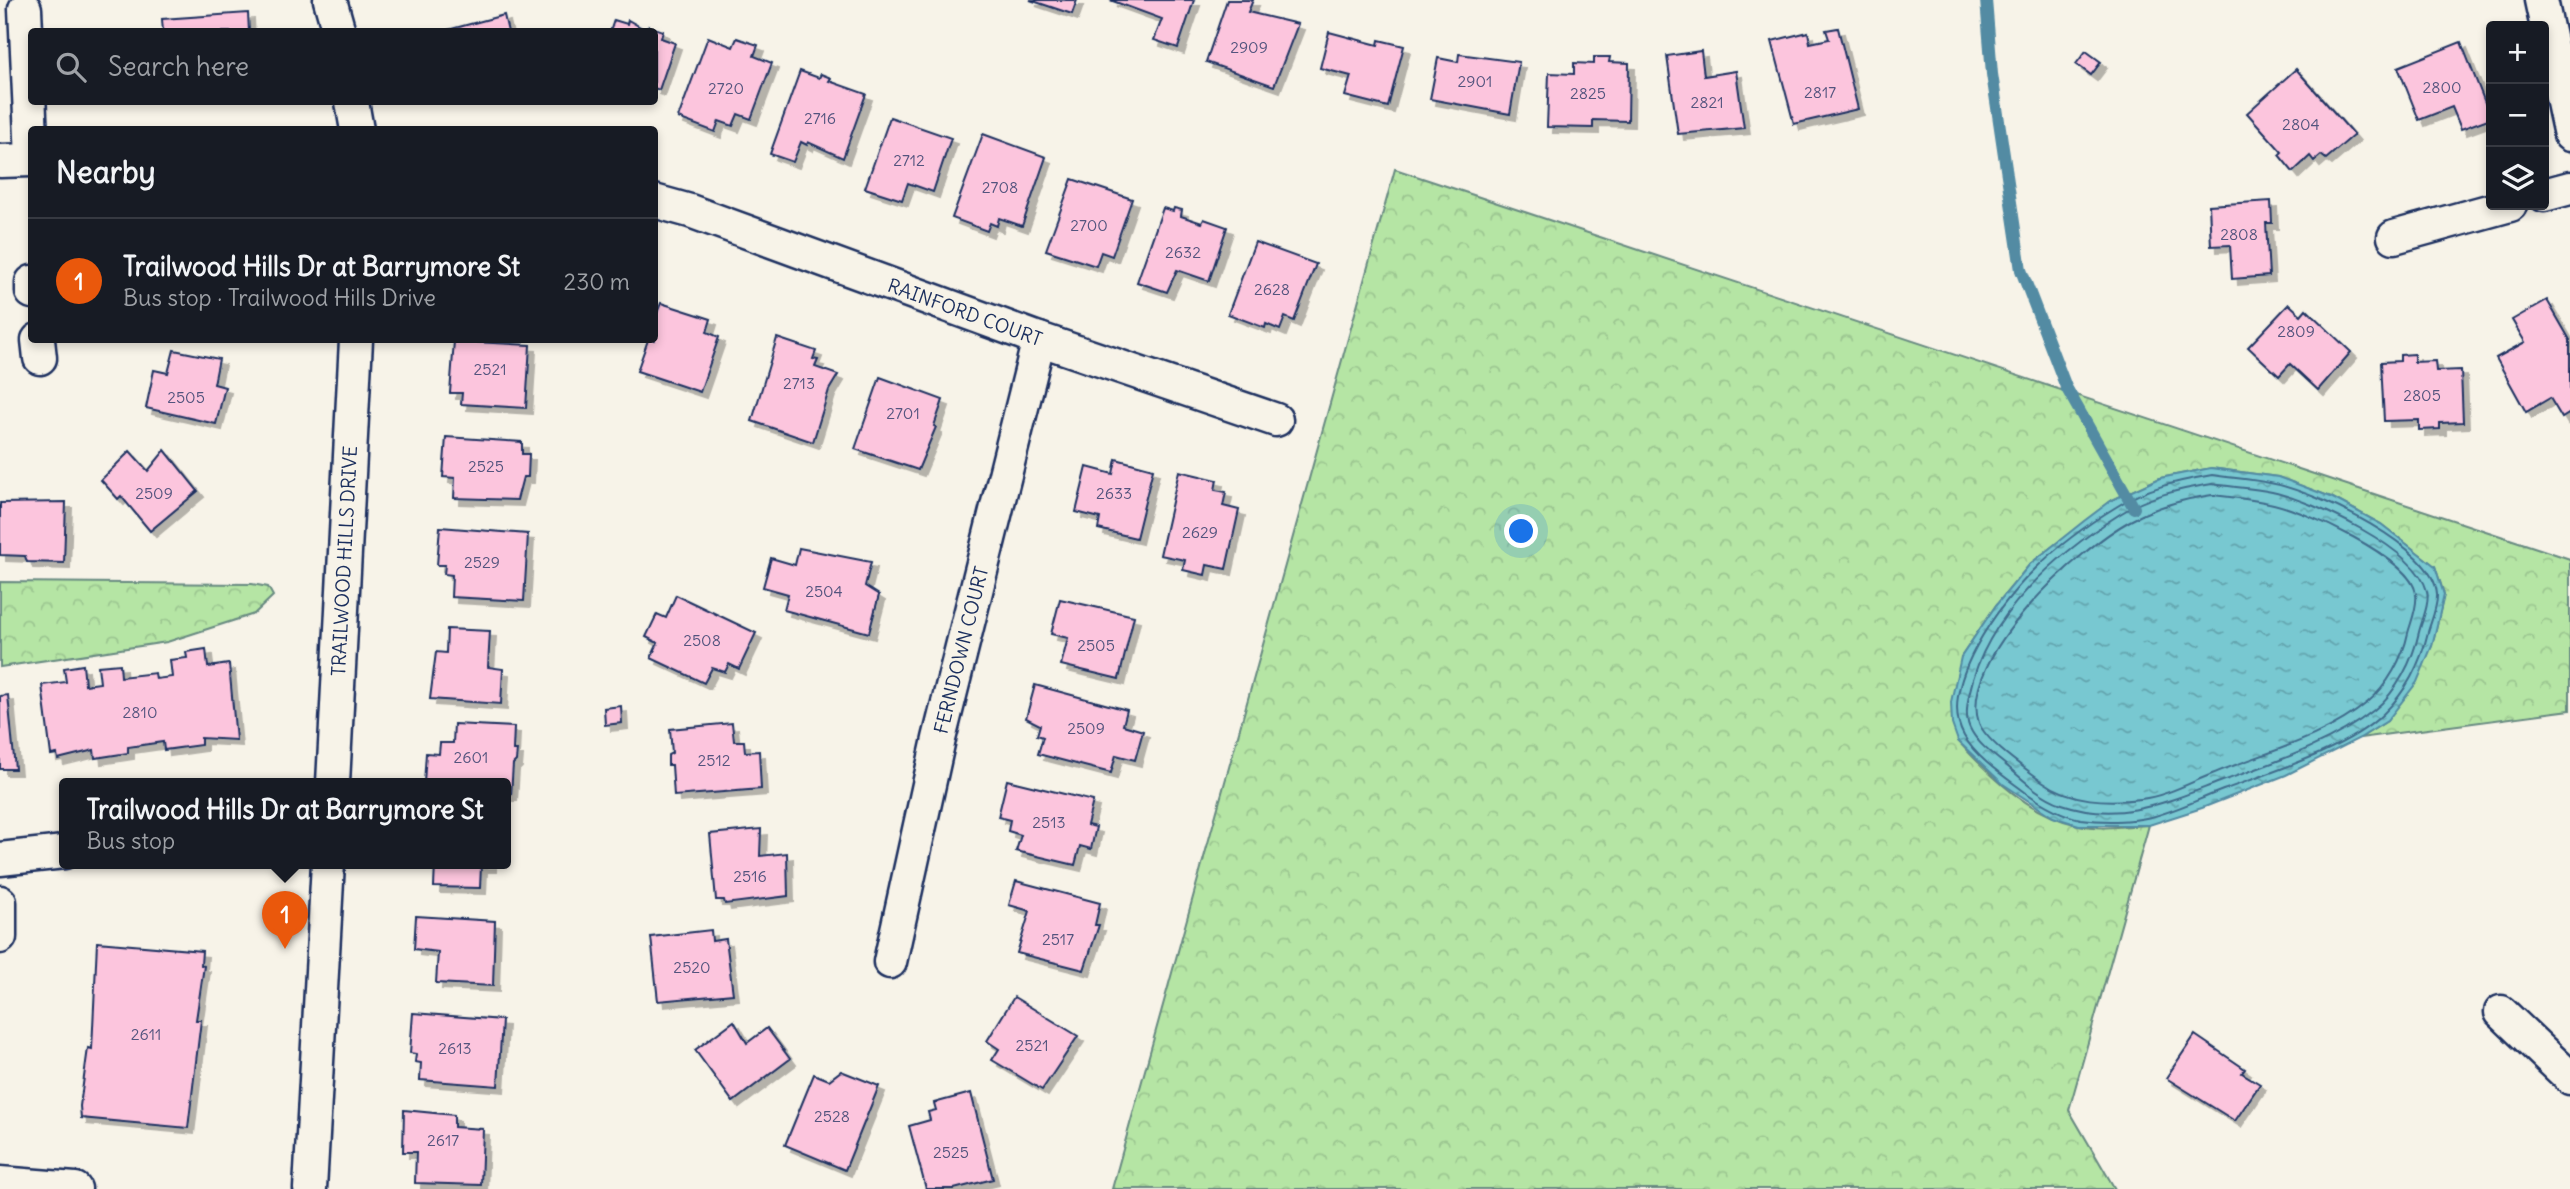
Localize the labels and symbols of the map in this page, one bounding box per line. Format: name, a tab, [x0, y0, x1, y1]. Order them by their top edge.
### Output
house number: 2909	[1230, 37, 1268, 57]
house number: 2901	[1458, 71, 1492, 91]
house number: 2800	[2422, 77, 2462, 97]
house number: 2720	[708, 78, 744, 98]
house number: 2817	[1804, 82, 1836, 102]
house number: 2825	[1570, 83, 1606, 103]
house number: 2821	[1690, 92, 1724, 112]
house number: 2716	[804, 108, 836, 128]
house number: 2804	[2282, 114, 2320, 134]
house number: 2712	[893, 150, 925, 170]
house number: 2708	[982, 177, 1018, 197]
house number: 2700	[1070, 215, 1108, 235]
house number: 2808	[2220, 224, 2258, 244]
house number: 2632	[1165, 242, 1201, 262]
street label: RAINFORD COURT	[885, 273, 1046, 351]
house number: 2628	[1254, 279, 1290, 299]
house number: 2809	[2277, 321, 2315, 341]
house number: 2521	[473, 359, 507, 379]
house number: 2713	[783, 373, 815, 393]
house number: 2805	[2403, 385, 2441, 405]
house number: 2505	[167, 387, 205, 407]
house number: 2701	[886, 403, 920, 423]
street label: TRAILWOOD HILLS DRIVE	[326, 445, 362, 677]
house number: 2525	[468, 456, 504, 476]
house number: 2509	[135, 483, 173, 503]
house number: 2633	[1096, 483, 1132, 503]
your location	[1504, 514, 1538, 548]
house number: 2629	[1182, 522, 1218, 542]
house number: 2529	[464, 552, 500, 572]
street label: FERNDOWN COURT	[929, 564, 993, 736]
house number: 2504	[805, 581, 843, 601]
house number: 2508	[683, 630, 721, 650]
house number: 2505	[1077, 635, 1115, 655]
house number: 2810	[123, 702, 157, 722]
house number: 2509	[1067, 718, 1105, 738]
house number: 2601	[454, 747, 488, 767]
house number: 2512	[697, 750, 731, 770]
house number: 2513	[1032, 812, 1066, 832]
house number: 2516	[733, 866, 767, 886]
pin: 1	[262, 891, 308, 949]
house number: 2517	[1042, 929, 1074, 949]
house number: 2520	[673, 957, 711, 977]
house number: 2611	[131, 1024, 161, 1044]
house number: 2521	[1015, 1035, 1049, 1055]
house number: 2613	[438, 1038, 472, 1058]
house number: 2528	[814, 1106, 850, 1126]
house number: 2617	[427, 1130, 459, 1150]
house number: 2525	[933, 1142, 969, 1162]

